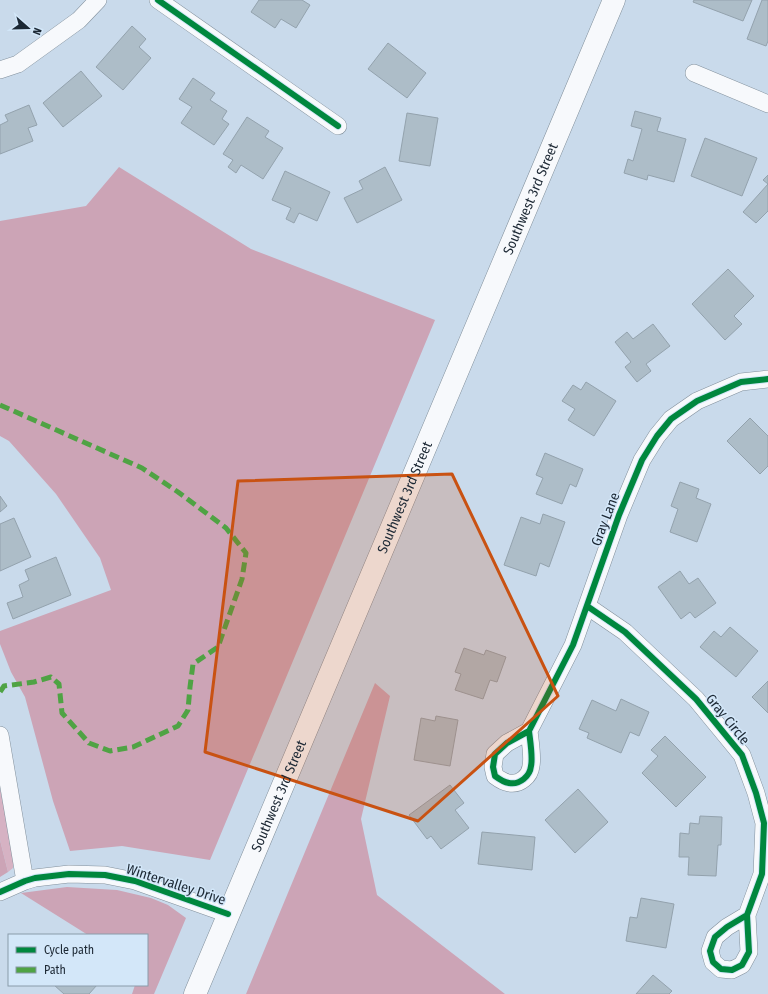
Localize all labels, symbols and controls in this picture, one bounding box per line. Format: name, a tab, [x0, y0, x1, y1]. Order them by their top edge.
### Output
north arrow	[8, 8, 48, 48]
text: N	[30, 26, 44, 37]
street label: Southwest 3rd Street	[500, 140, 562, 257]
street label: Southwest 3rd Street	[374, 439, 436, 556]
street label: Gray Lane	[588, 490, 623, 548]
street label: Gray Circle	[702, 691, 753, 748]
street label: Southwest 3rd Street	[248, 737, 310, 855]
street label: Wintervalley Drive	[124, 860, 228, 909]
legend	[8, 934, 148, 986]
text: Cycle path	[44, 943, 94, 957]
text: Path	[44, 963, 66, 977]

